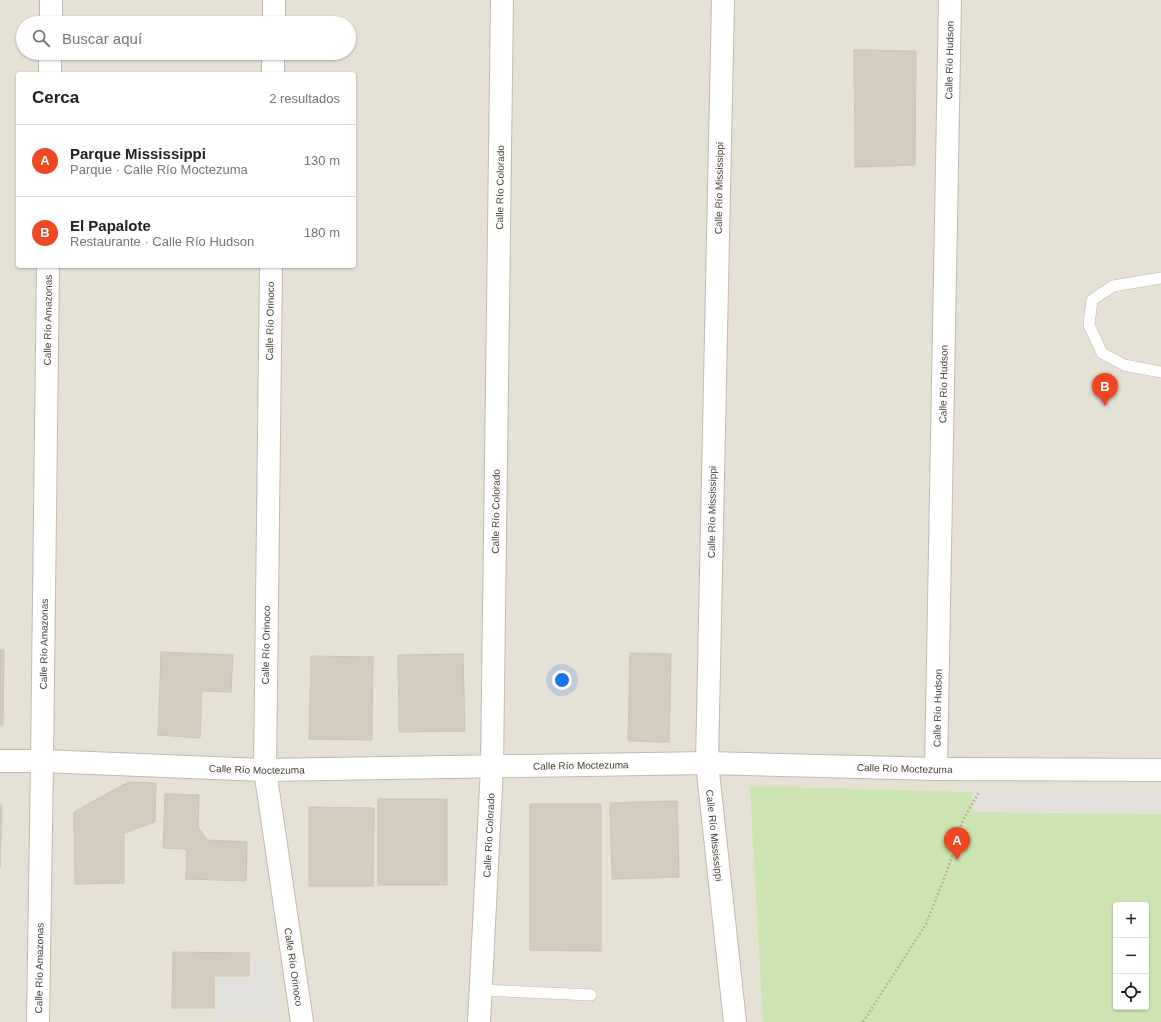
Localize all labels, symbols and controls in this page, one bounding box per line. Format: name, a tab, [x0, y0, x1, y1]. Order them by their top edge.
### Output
search box	[16, 16, 356, 60]
street label: Calle Río Hudson	[943, 21, 955, 99]
icon: search	[30, 27, 52, 49]
text: Buscar aquí	[62, 30, 142, 47]
text: Cerca	[32, 88, 79, 107]
text: 2 resultados	[269, 91, 340, 106]
street label: Calle Río Mississippi	[713, 142, 725, 234]
text: Parque Mississippi	[70, 145, 206, 162]
street label: Calle Río Colorado	[494, 145, 506, 230]
text: A	[40, 153, 50, 168]
text: 130 m	[304, 153, 340, 168]
text: Parque · Calle Río Moctezuma	[70, 162, 248, 177]
text: El Papalote	[70, 217, 151, 234]
text: B	[40, 225, 50, 240]
text: 180 m	[304, 225, 340, 240]
text: Restaurante · Calle Río Hudson	[70, 234, 254, 249]
street label: Calle Río Amazonas	[41, 275, 53, 365]
street label: Calle Río Orinoco	[264, 281, 276, 361]
street label: Calle Río Hudson	[937, 345, 949, 423]
pin: B	[1092, 373, 1118, 406]
street label: Calle Río Mississippi	[706, 466, 718, 558]
street label: Calle Río Colorado	[489, 469, 501, 554]
street label: Calle Río Amazonas	[37, 599, 49, 689]
street label: Calle Río Orinoco	[260, 605, 272, 685]
street label: Calle Río Hudson	[931, 669, 943, 747]
your location	[552, 670, 572, 690]
street label: Calle Río Moctezuma	[533, 759, 629, 771]
street label: Calle Río Moctezuma	[857, 761, 953, 775]
street label: Calle Río Moctezuma	[209, 762, 305, 776]
street label: Calle Río Mississippi	[704, 789, 725, 882]
street label: Calle Río Colorado	[481, 792, 496, 878]
pin: A	[944, 827, 970, 860]
map controls	[1113, 902, 1149, 1010]
button: +	[1113, 902, 1149, 938]
street label: Calle Río Amazonas	[33, 923, 45, 1013]
street label: Calle Río Orinoco	[283, 927, 305, 1007]
button: −	[1113, 938, 1149, 974]
button: locate	[1113, 974, 1149, 1010]

